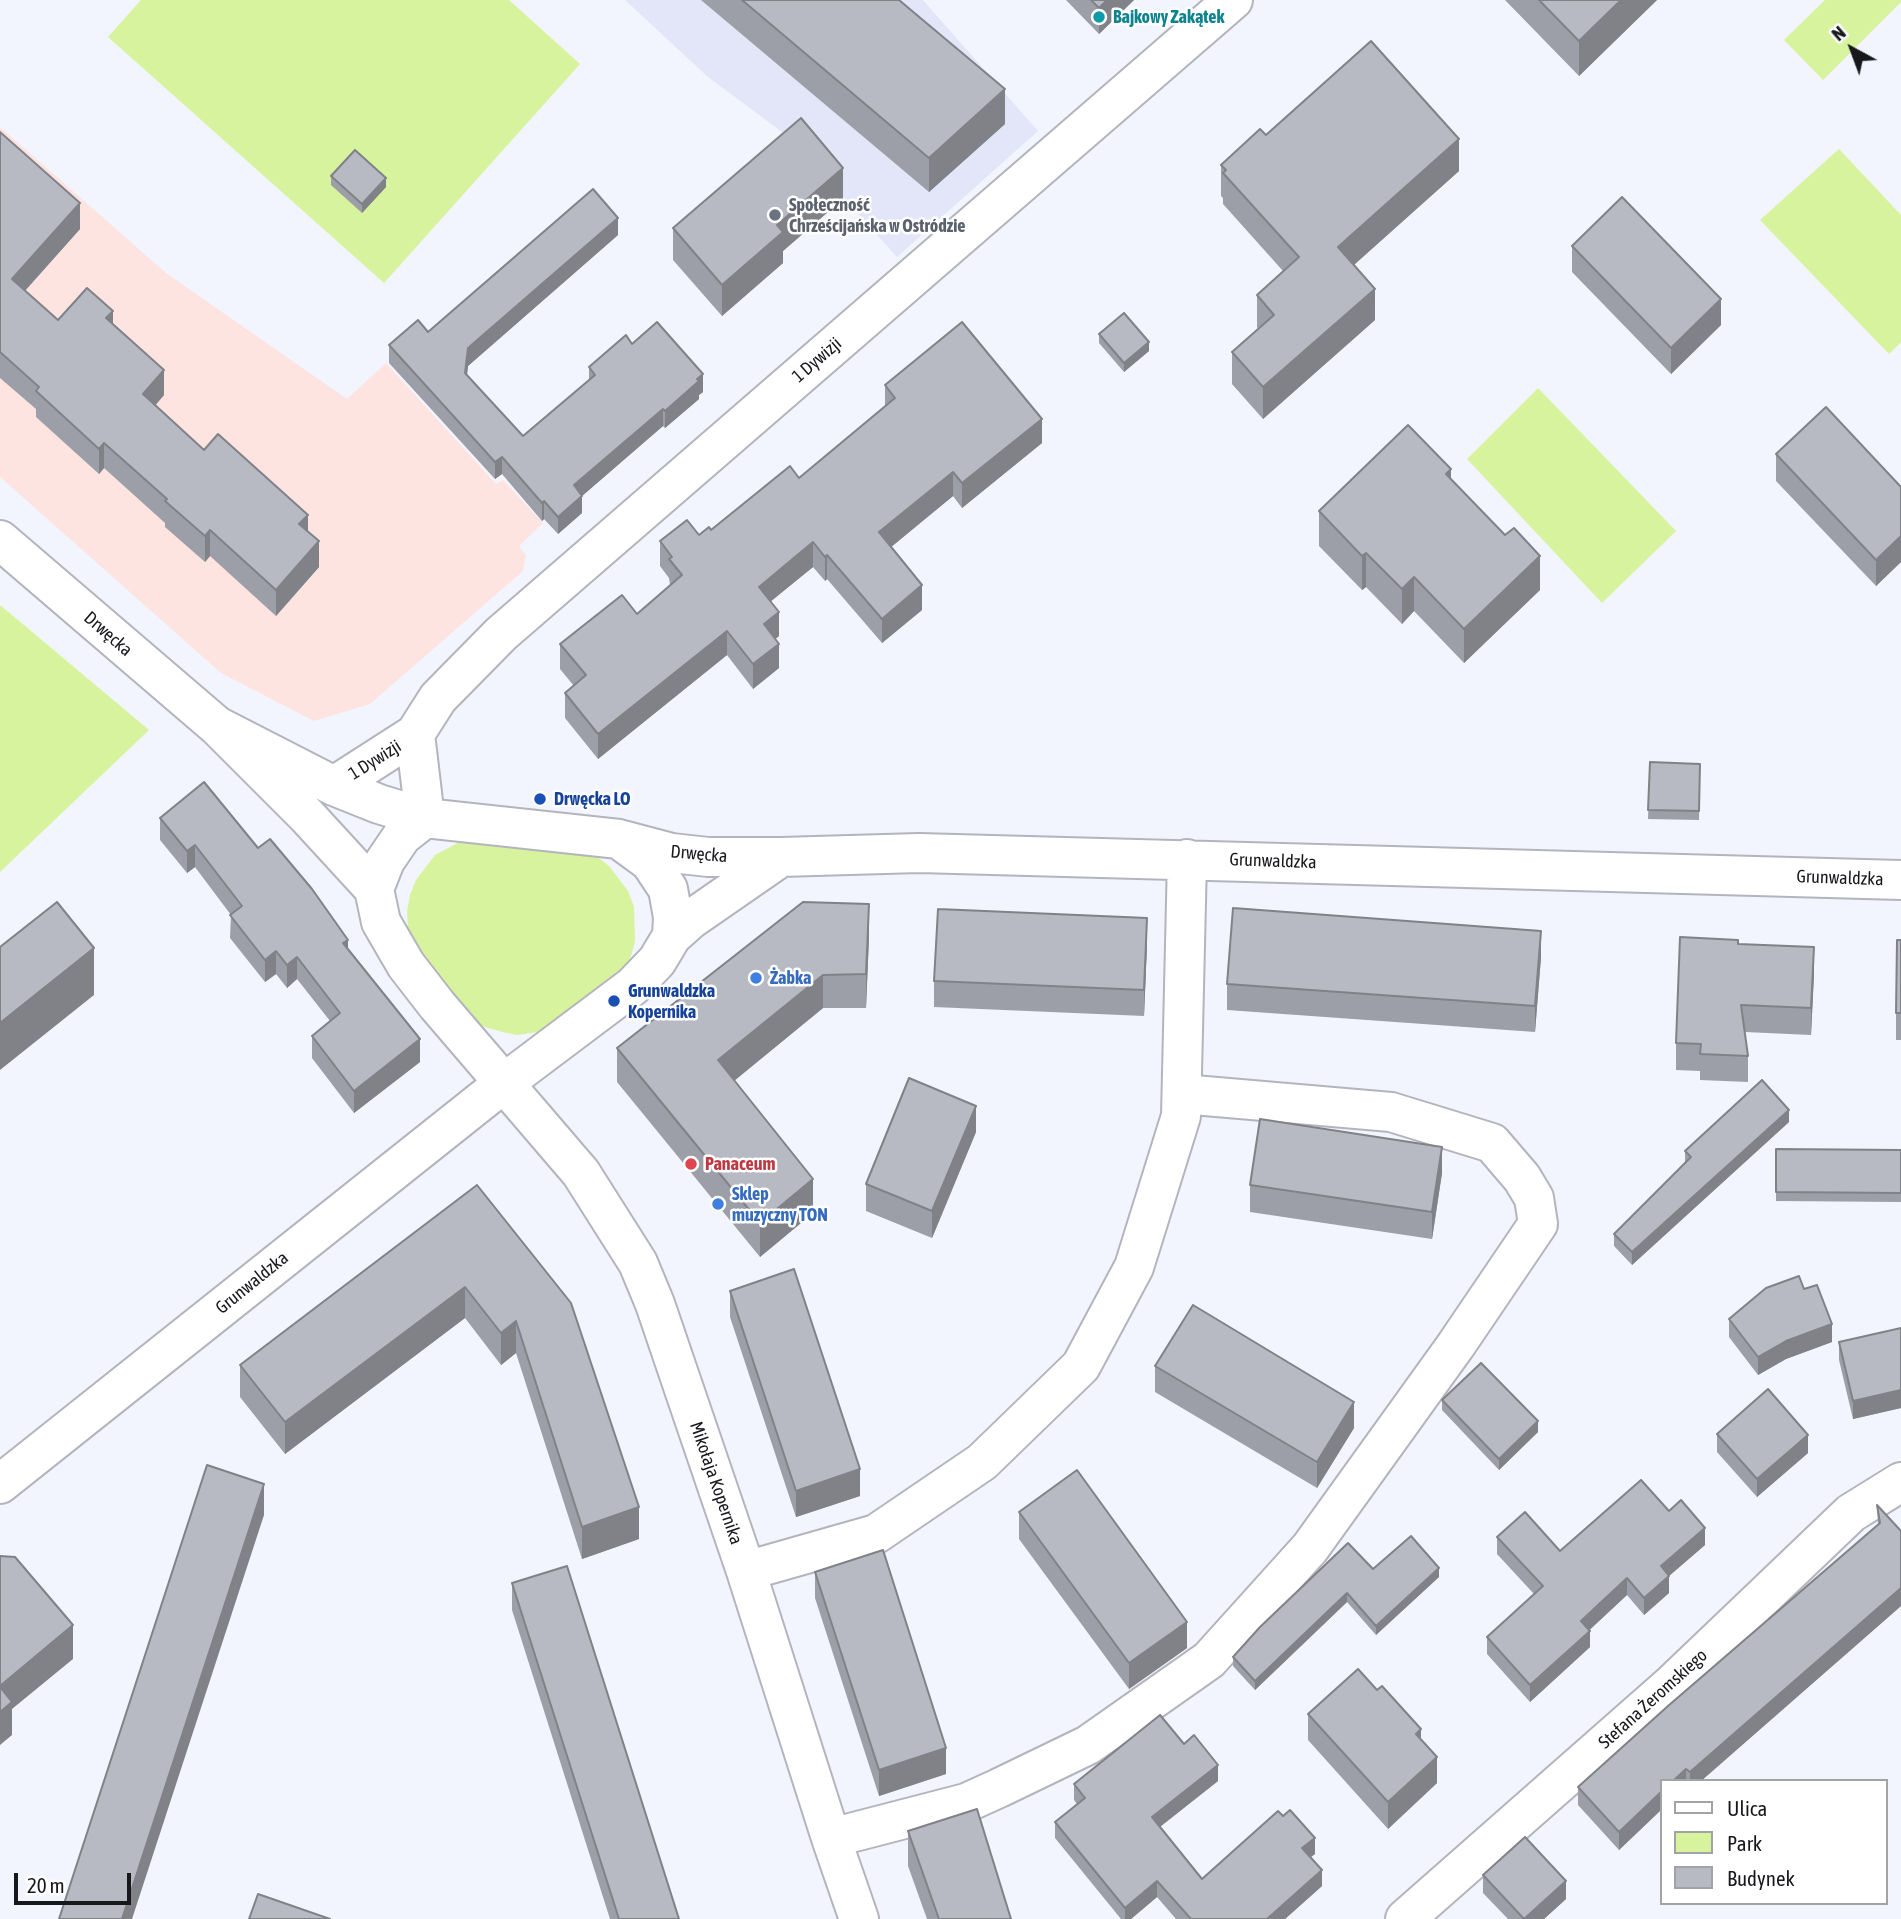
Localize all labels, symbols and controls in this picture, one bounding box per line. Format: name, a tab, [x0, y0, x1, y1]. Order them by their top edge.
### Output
place label: Bajkowy Zakątek	[1113, 6, 1224, 28]
marker: Bajkowy Zakątek	[1091, 9, 1107, 25]
north arrow	[1817, 14, 1887, 84]
text: N	[1827, 21, 1850, 45]
place label: Społeczność Chrześcijańska w Ostródzie	[789, 194, 965, 236]
marker: Społeczność Chrześcijańska w Ostródzie	[767, 207, 783, 223]
street label: 1 Dywizji	[788, 333, 846, 387]
street label: Drwęcka	[79, 607, 137, 661]
street label: 1 Dywizji	[345, 735, 405, 785]
place label: Drwęcka LO	[554, 788, 631, 810]
marker: Drwęcka LO	[532, 791, 548, 807]
street label: Drwęcka	[670, 841, 728, 867]
street label: Grunwaldzka	[1229, 849, 1317, 873]
street label: Grunwaldzka	[1796, 866, 1884, 890]
place label: Żabka	[770, 967, 811, 989]
marker: Żabka	[748, 970, 764, 986]
place label: Grunwaldzka Kopernika	[628, 980, 715, 1023]
marker: Grunwaldzka Kopernika	[606, 993, 622, 1009]
place label: Panaceum	[705, 1153, 775, 1175]
marker: Panaceum	[683, 1156, 699, 1172]
place label: Sklep muzyczny TON	[732, 1183, 828, 1226]
marker: Sklep muzyczny TON	[710, 1196, 726, 1212]
street label: Grunwaldzka	[211, 1247, 293, 1319]
street label: Mikołaja Kopernika	[685, 1419, 747, 1547]
street label: Stefana Żeromskiego	[1594, 1645, 1712, 1753]
legend	[1660, 1779, 1887, 1905]
text: Ulica	[1727, 1796, 1767, 1820]
text: Park	[1727, 1831, 1762, 1855]
scale bar	[18, 1860, 135, 1904]
text: Budynek	[1727, 1866, 1795, 1890]
text: 20 m	[27, 1873, 65, 1897]

